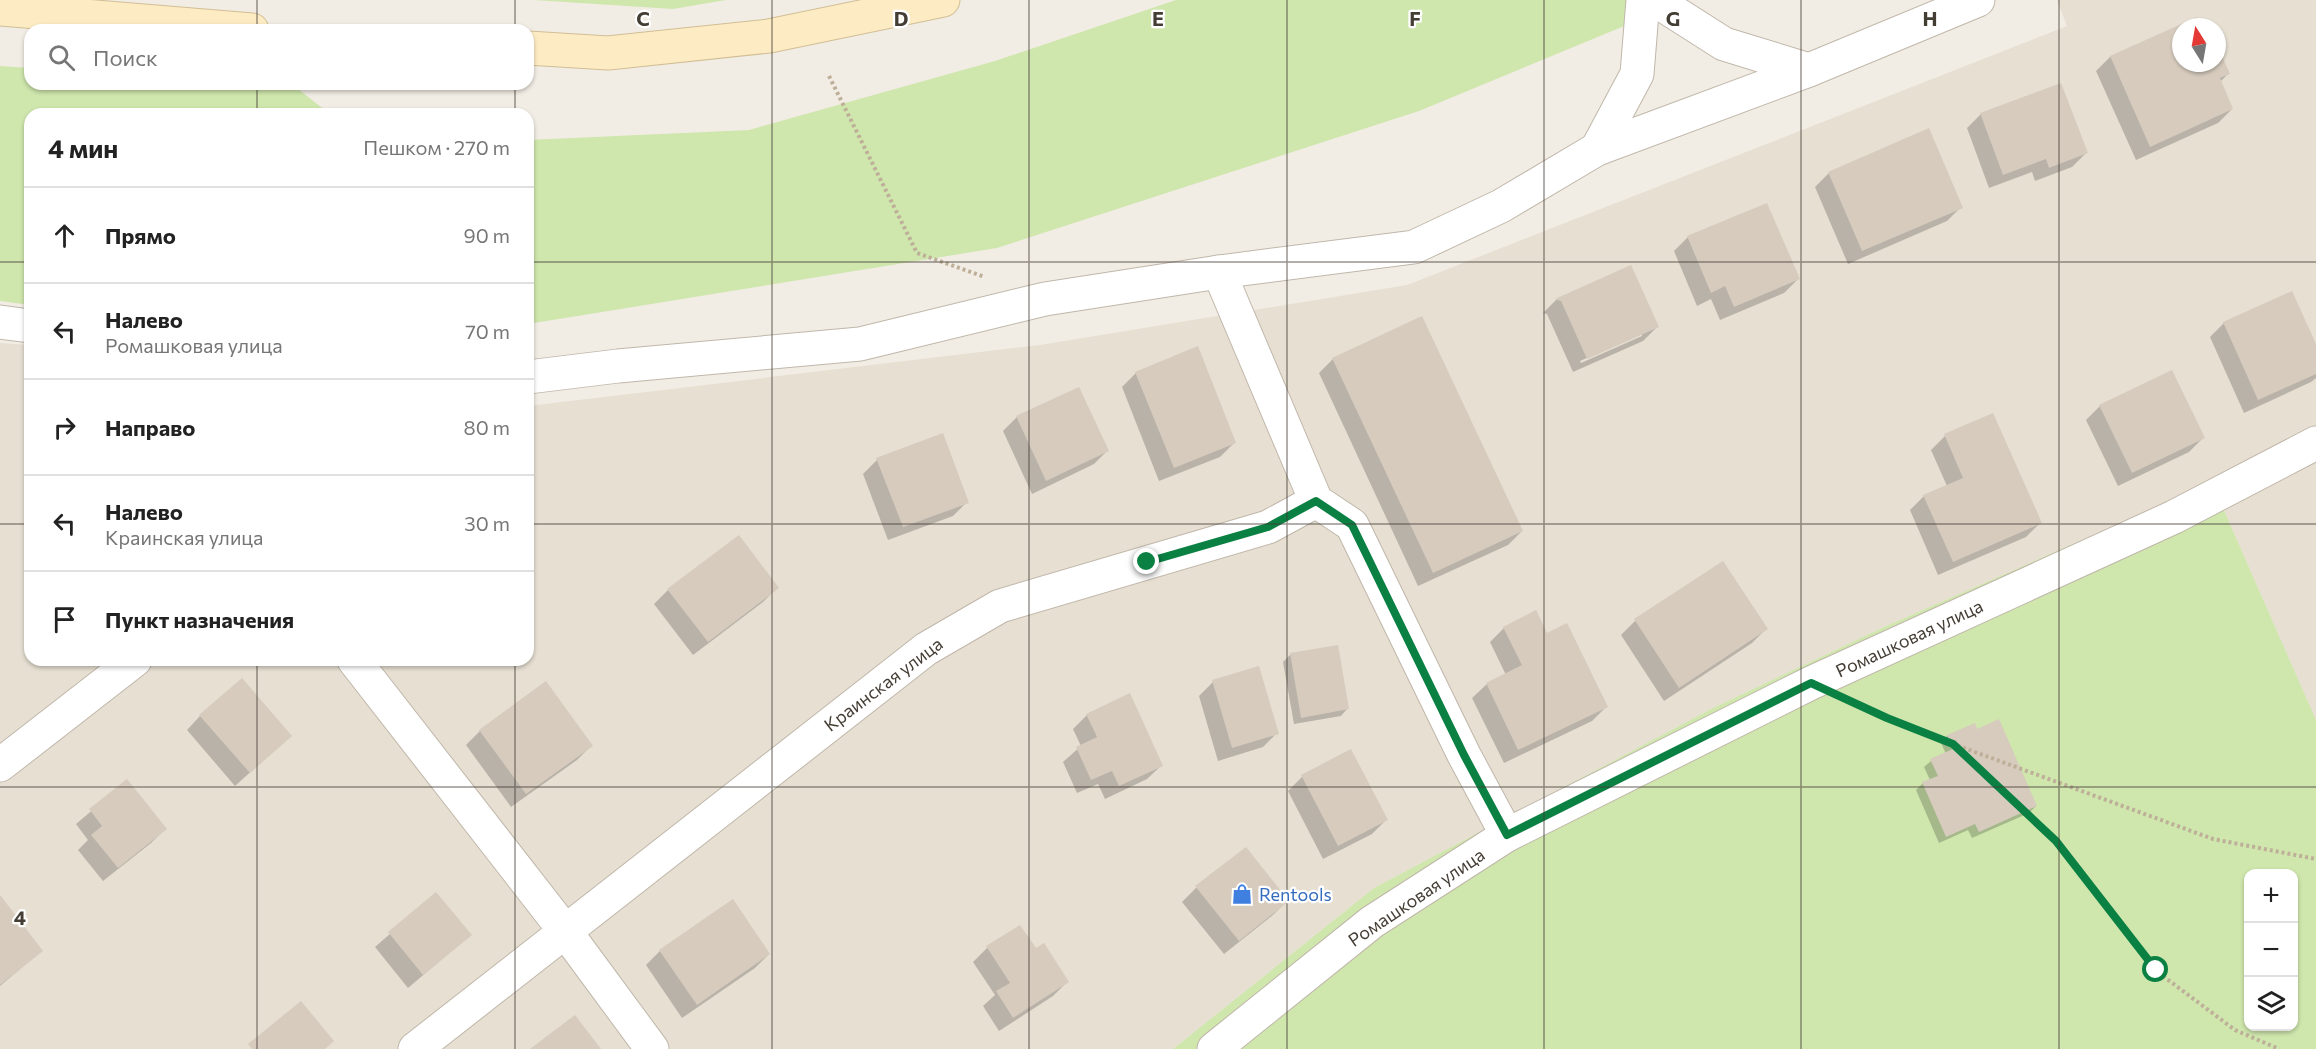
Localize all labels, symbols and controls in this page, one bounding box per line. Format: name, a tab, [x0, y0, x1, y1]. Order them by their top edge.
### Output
text: C	[636, 6, 650, 30]
text: D	[894, 6, 908, 30]
text: E	[1152, 6, 1164, 30]
text: F	[1409, 6, 1421, 30]
text: G	[1666, 6, 1680, 30]
text: H	[1923, 6, 1938, 30]
north arrow	[2172, 18, 2226, 72]
search box	[24, 24, 534, 90]
icon: search	[45, 41, 78, 74]
text: Поиск	[93, 44, 158, 71]
text: 4 мин	[48, 132, 118, 163]
text: Пешком · 270 m	[363, 135, 510, 159]
icon: ahead	[48, 219, 81, 252]
text: Прямо	[105, 222, 176, 249]
text: 90 m	[464, 223, 510, 247]
text: Налево	[105, 306, 183, 333]
icon: left	[48, 315, 81, 348]
text: 70 m	[465, 319, 510, 343]
text: Ромашковая улица	[105, 333, 283, 357]
icon: right	[48, 411, 81, 444]
text: Направо	[105, 414, 195, 441]
text: 80 m	[464, 415, 510, 439]
text: Налево	[105, 498, 183, 525]
icon: left	[48, 507, 81, 540]
text: 30 m	[464, 511, 510, 535]
text: Краинская улица	[105, 525, 263, 549]
route end	[1133, 548, 1159, 574]
street label: Ромашковая улица	[1832, 594, 1986, 682]
icon: arrive	[48, 603, 81, 636]
text: Пункт назначения	[105, 606, 294, 633]
street label: Краинская улица	[819, 632, 947, 736]
street label: Ромашковая улица	[1344, 843, 1488, 951]
map controls	[2244, 869, 2298, 1031]
button: +	[2244, 869, 2298, 923]
shop icon: Rentools	[1230, 882, 1254, 906]
place label: Rentools	[1259, 883, 1332, 905]
text: 4	[14, 905, 26, 929]
button: −	[2244, 923, 2298, 977]
route start	[2142, 956, 2168, 982]
button: layers	[2244, 977, 2298, 1031]

